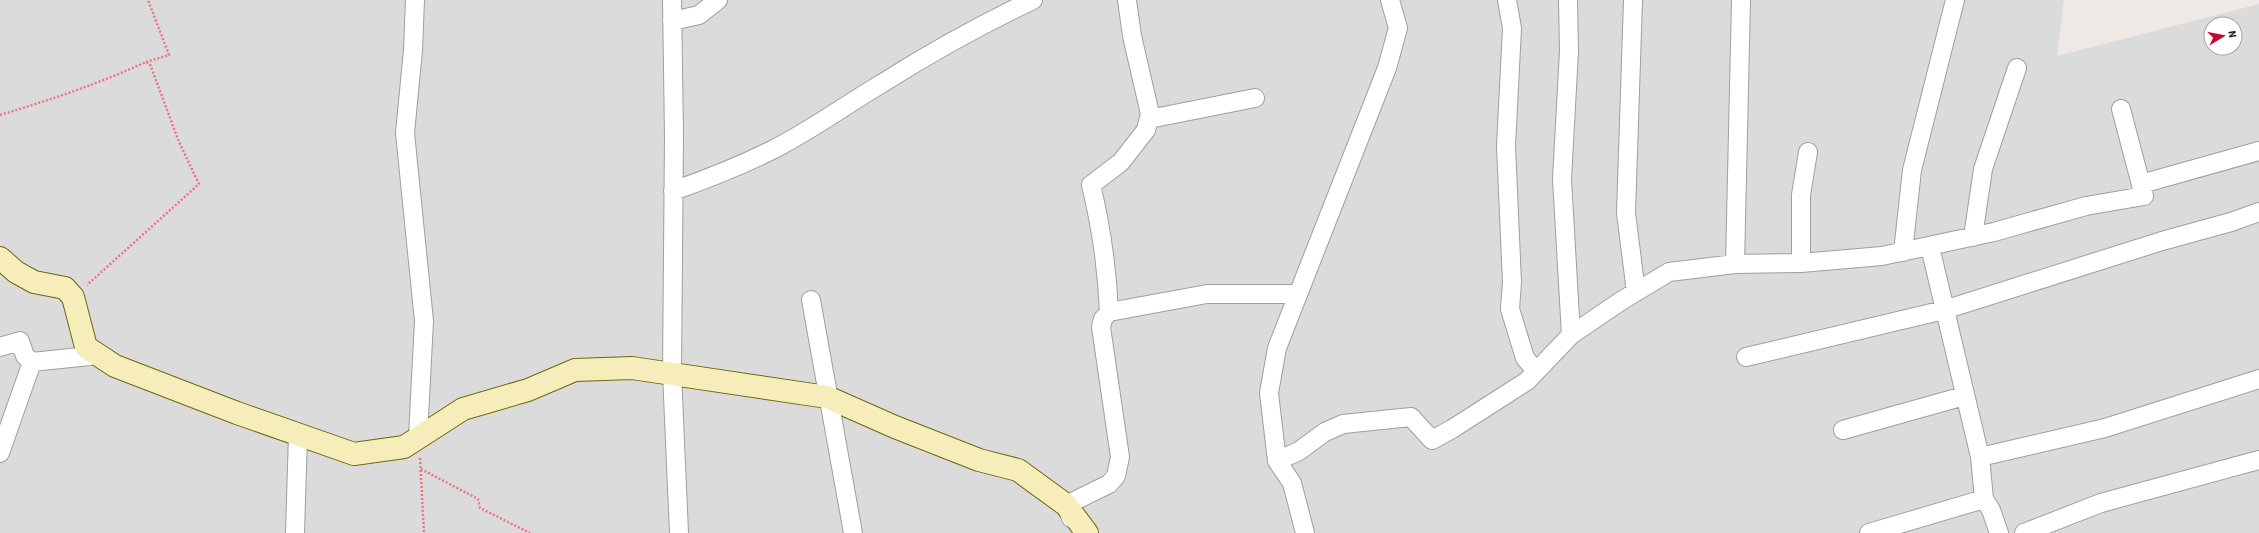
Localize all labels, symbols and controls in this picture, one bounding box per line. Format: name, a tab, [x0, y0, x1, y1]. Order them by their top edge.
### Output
north arrow	[2203, 16, 2243, 56]
text: N	[2224, 29, 2240, 39]

